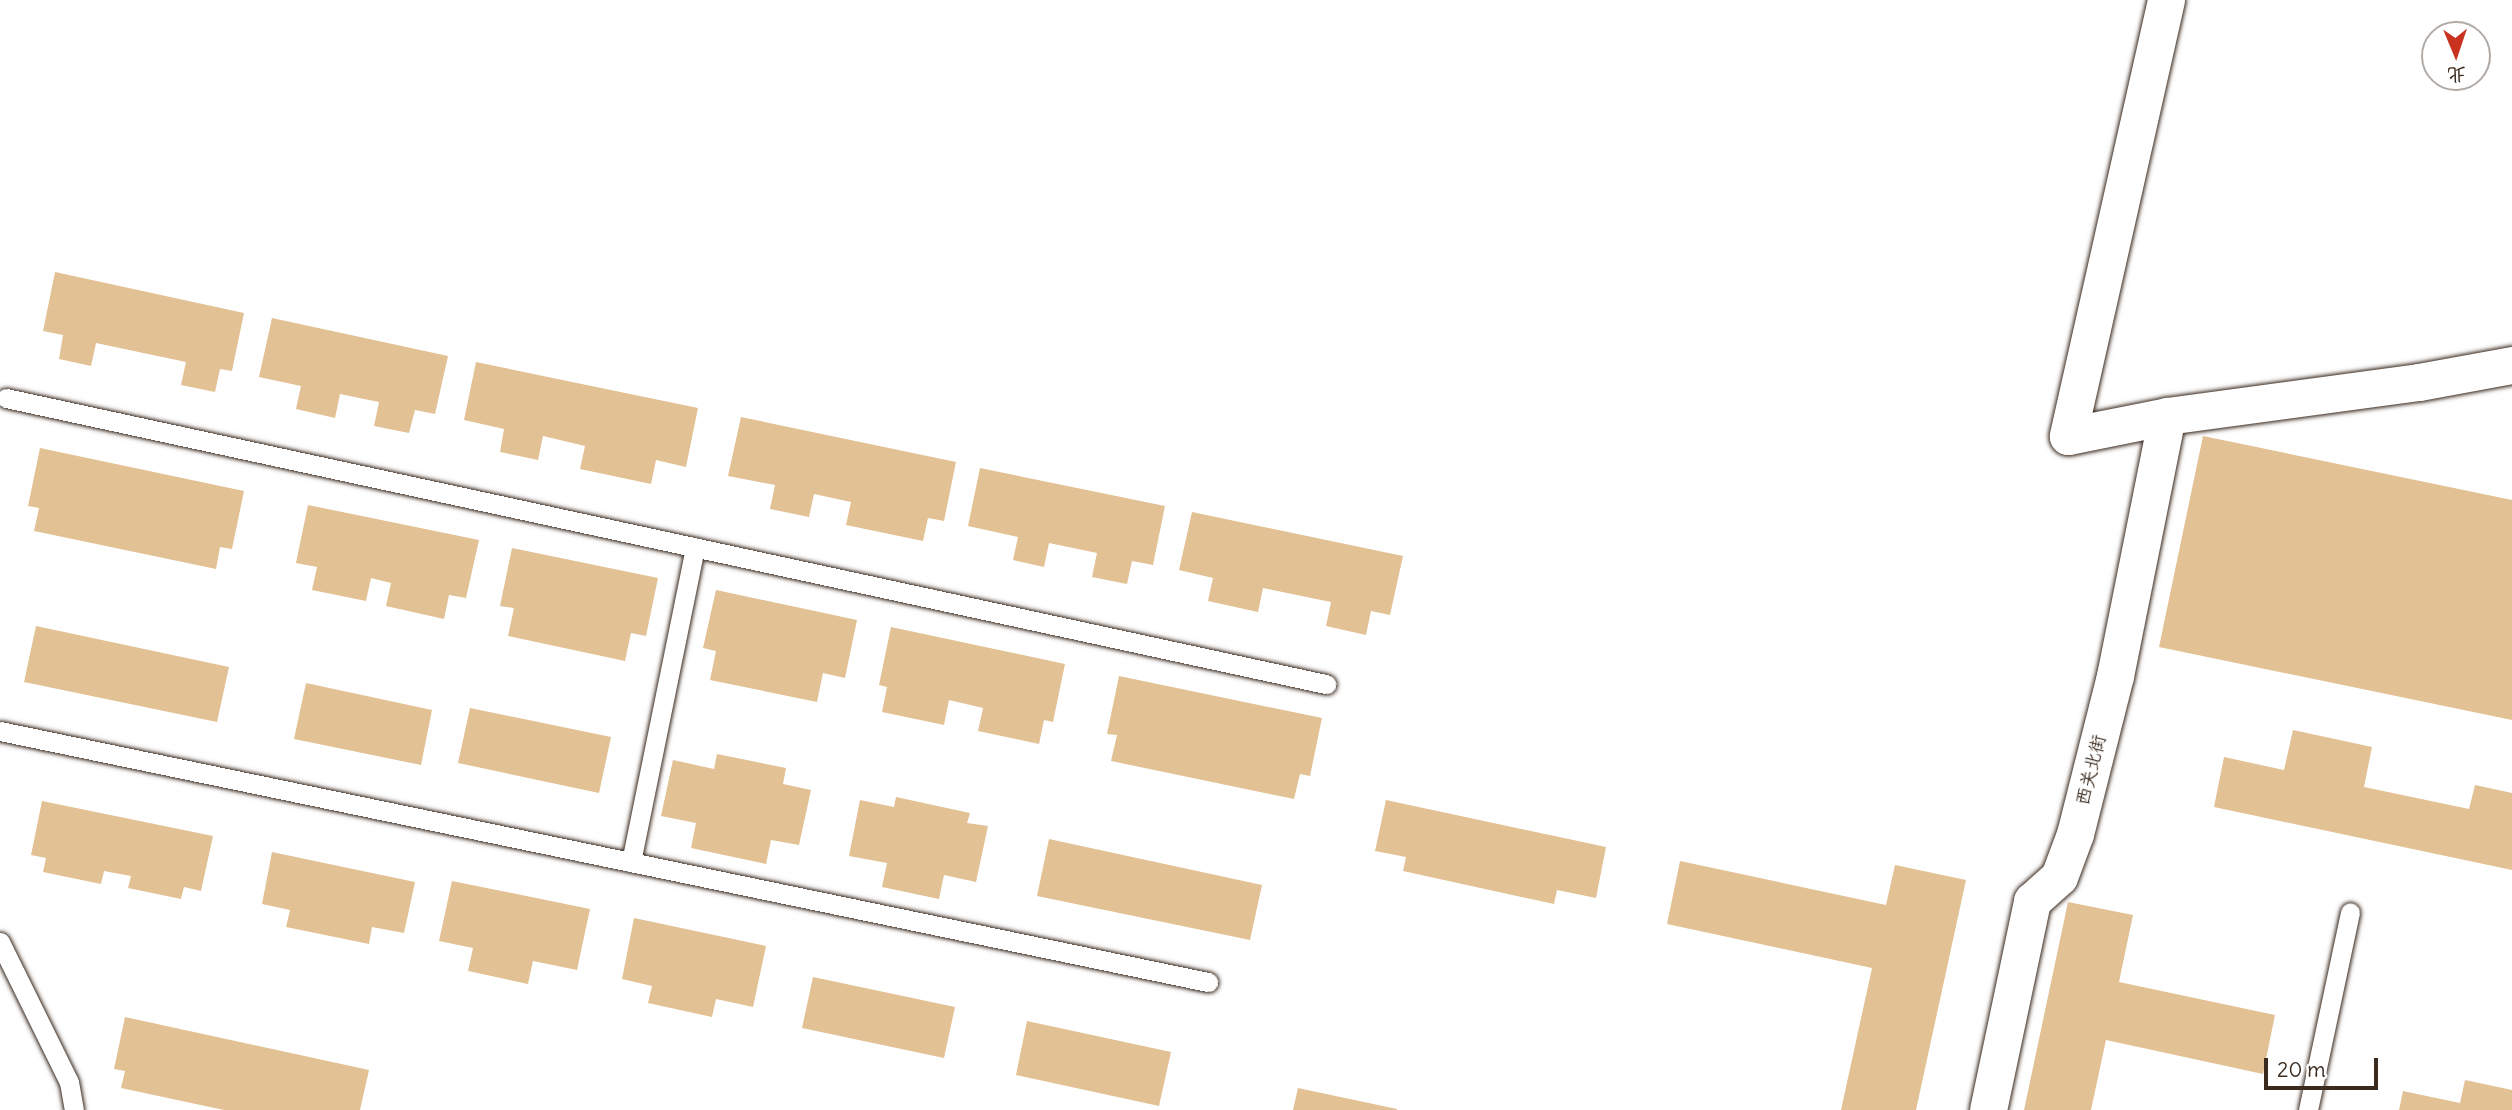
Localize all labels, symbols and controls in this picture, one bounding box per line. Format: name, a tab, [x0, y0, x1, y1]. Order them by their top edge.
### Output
north arrow	[2421, 21, 2491, 91]
text: 北	[2447, 63, 2467, 87]
street label: 西关北街	[2072, 732, 2110, 808]
scale bar	[2267, 1044, 2381, 1088]
text: 20 m	[2277, 1056, 2326, 1083]

